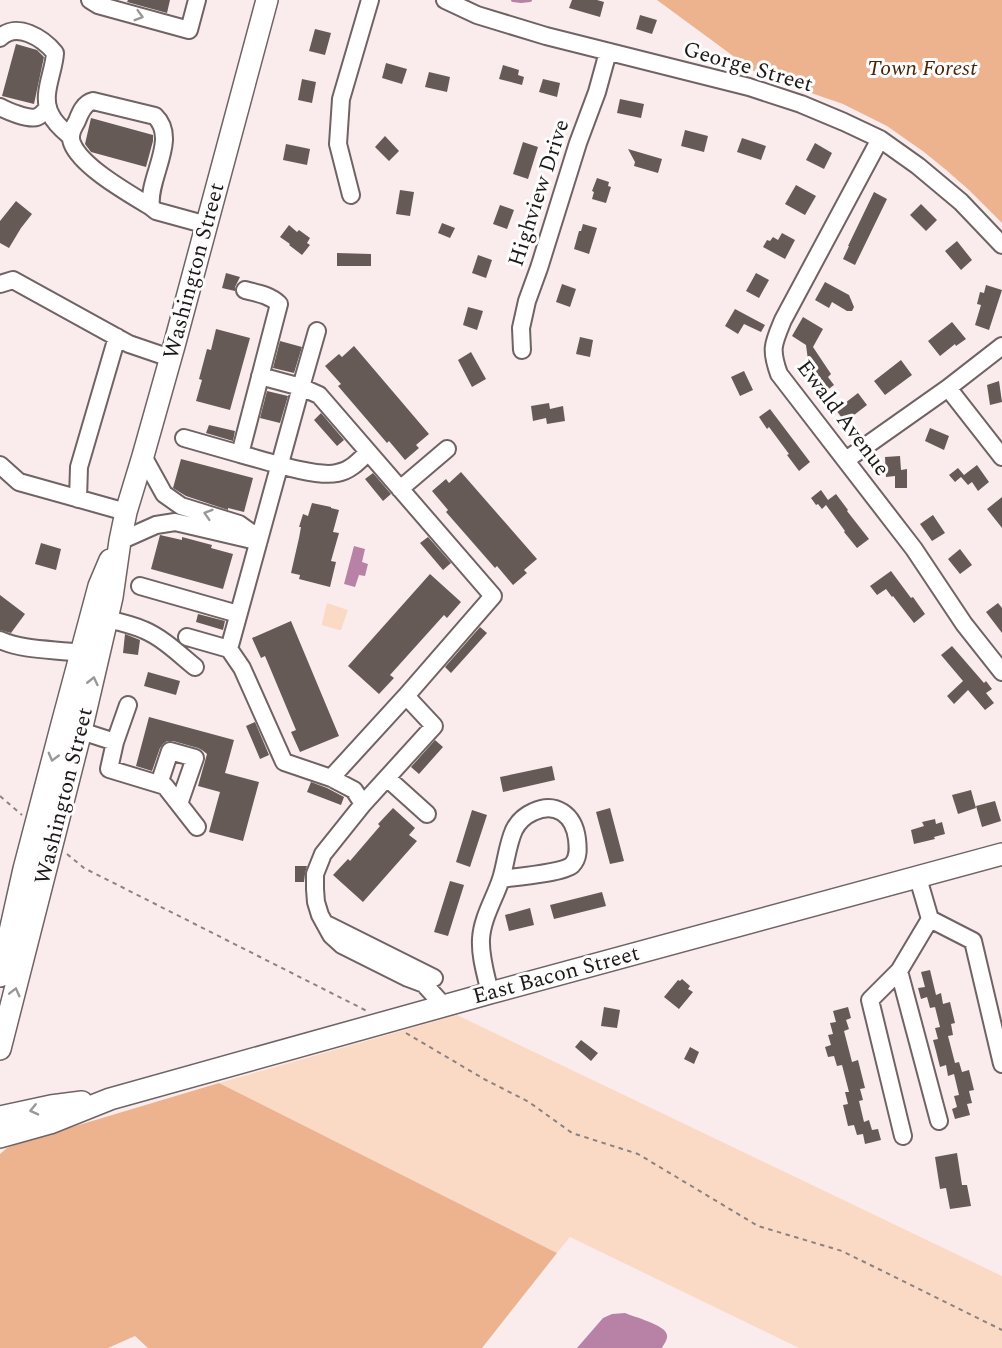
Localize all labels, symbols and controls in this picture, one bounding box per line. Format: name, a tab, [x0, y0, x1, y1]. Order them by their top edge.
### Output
one-way arrow	[134, 9, 144, 22]
street label: George Street	[679, 33, 817, 101]
park label: Town Forest	[867, 52, 978, 85]
street label: Highview Drive	[500, 115, 578, 271]
street label: Washington Street	[155, 179, 233, 363]
street label: Ewald Avenue	[788, 353, 898, 483]
one-way arrow	[203, 509, 214, 521]
one-way arrow	[85, 676, 98, 686]
street label: Washington Street	[26, 704, 102, 888]
one-way arrow	[48, 752, 61, 762]
street label: East Bacon Street	[469, 937, 643, 1013]
one-way arrow	[7, 987, 20, 997]
one-way arrow	[29, 1102, 39, 1115]

